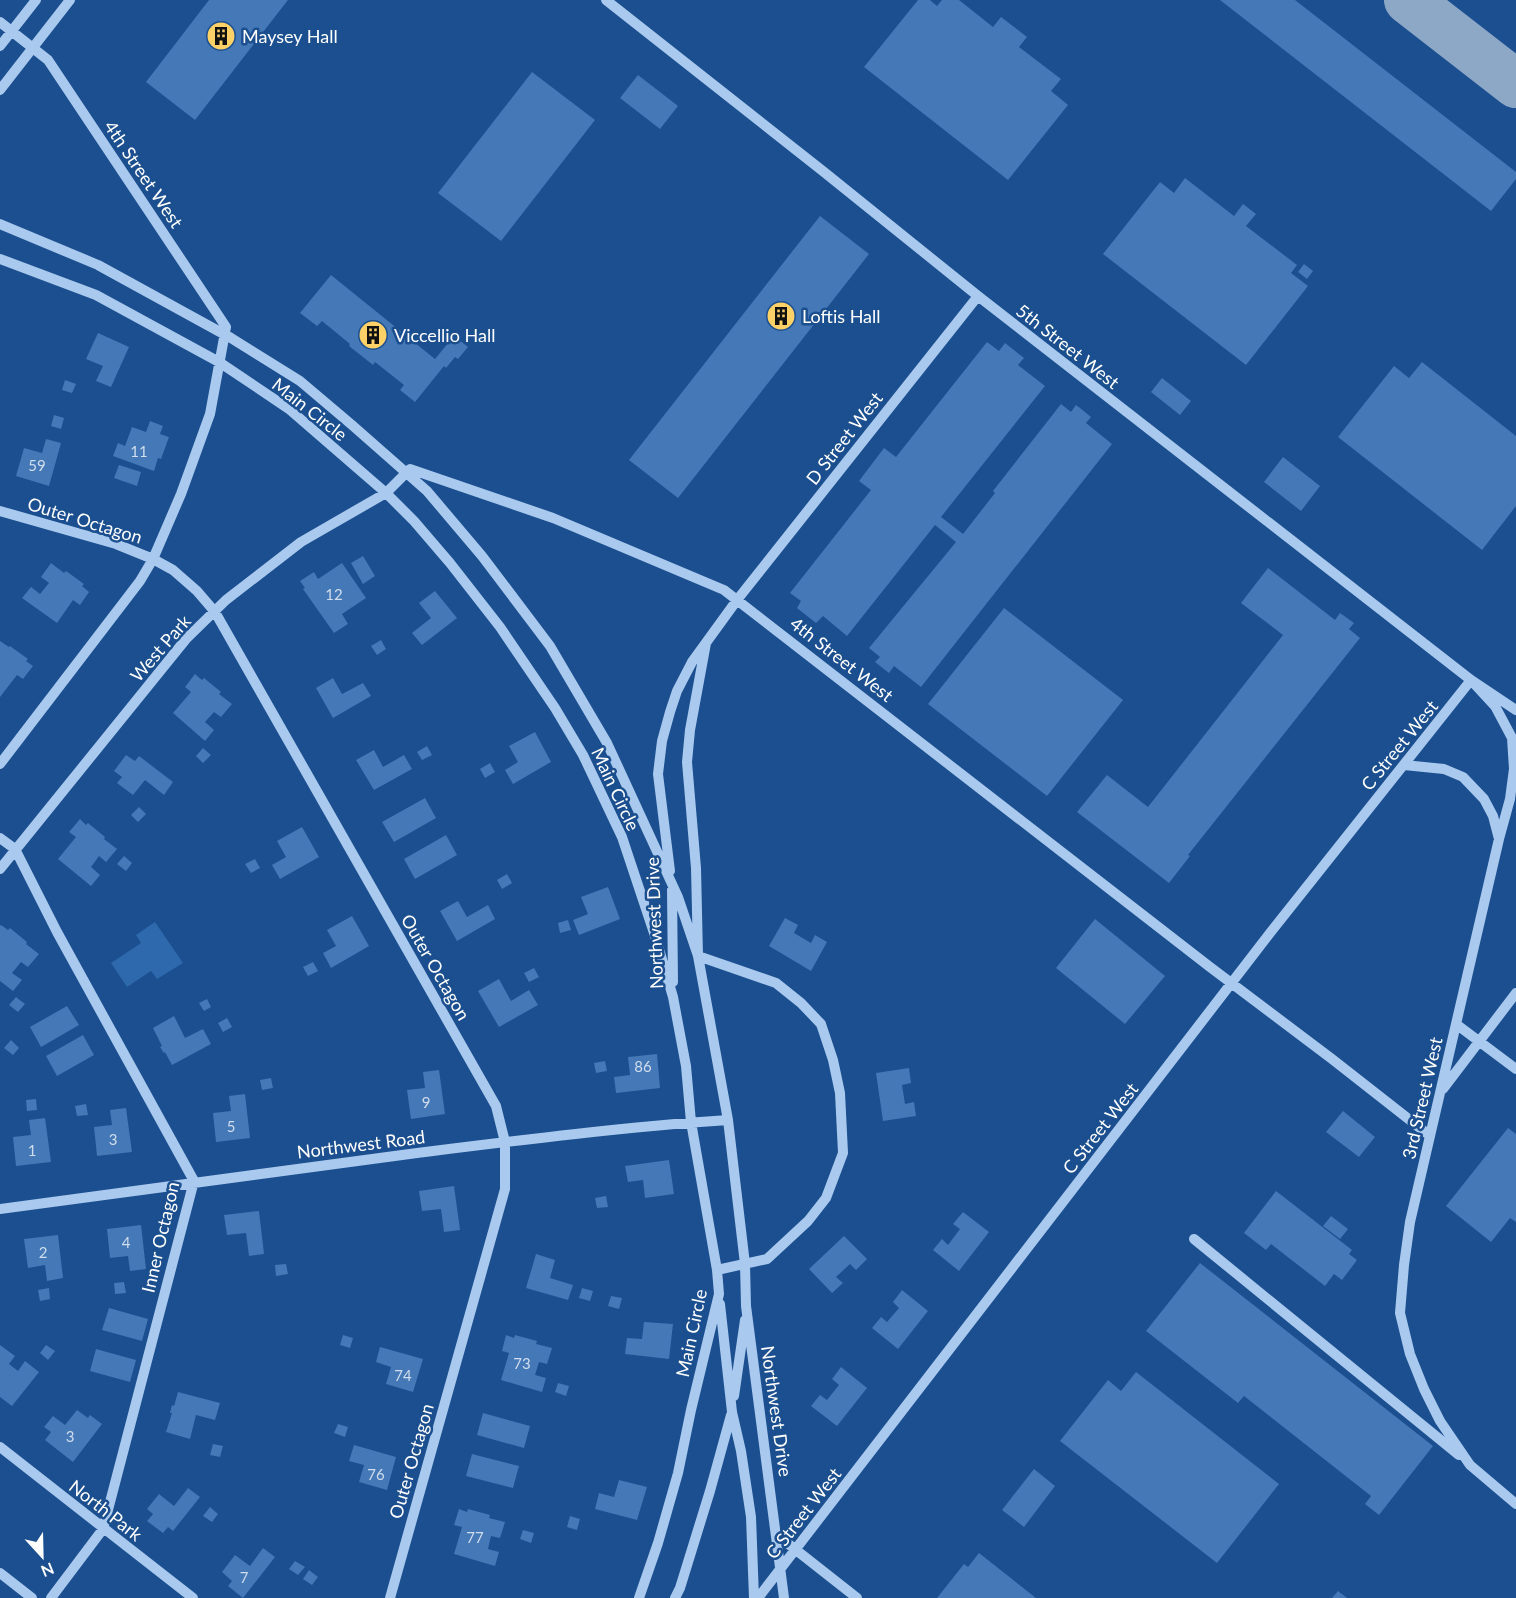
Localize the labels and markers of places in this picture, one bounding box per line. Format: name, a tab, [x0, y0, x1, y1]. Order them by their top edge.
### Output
building icon: Maysey Hall	[205, 20, 237, 52]
place label: Maysey Hall	[242, 25, 338, 47]
building icon: Loftis Hall	[765, 300, 797, 332]
place label: Loftis Hall	[802, 305, 881, 327]
building icon: Viccellio Hall	[357, 319, 389, 351]
place label: Viccellio Hall	[394, 324, 495, 346]

